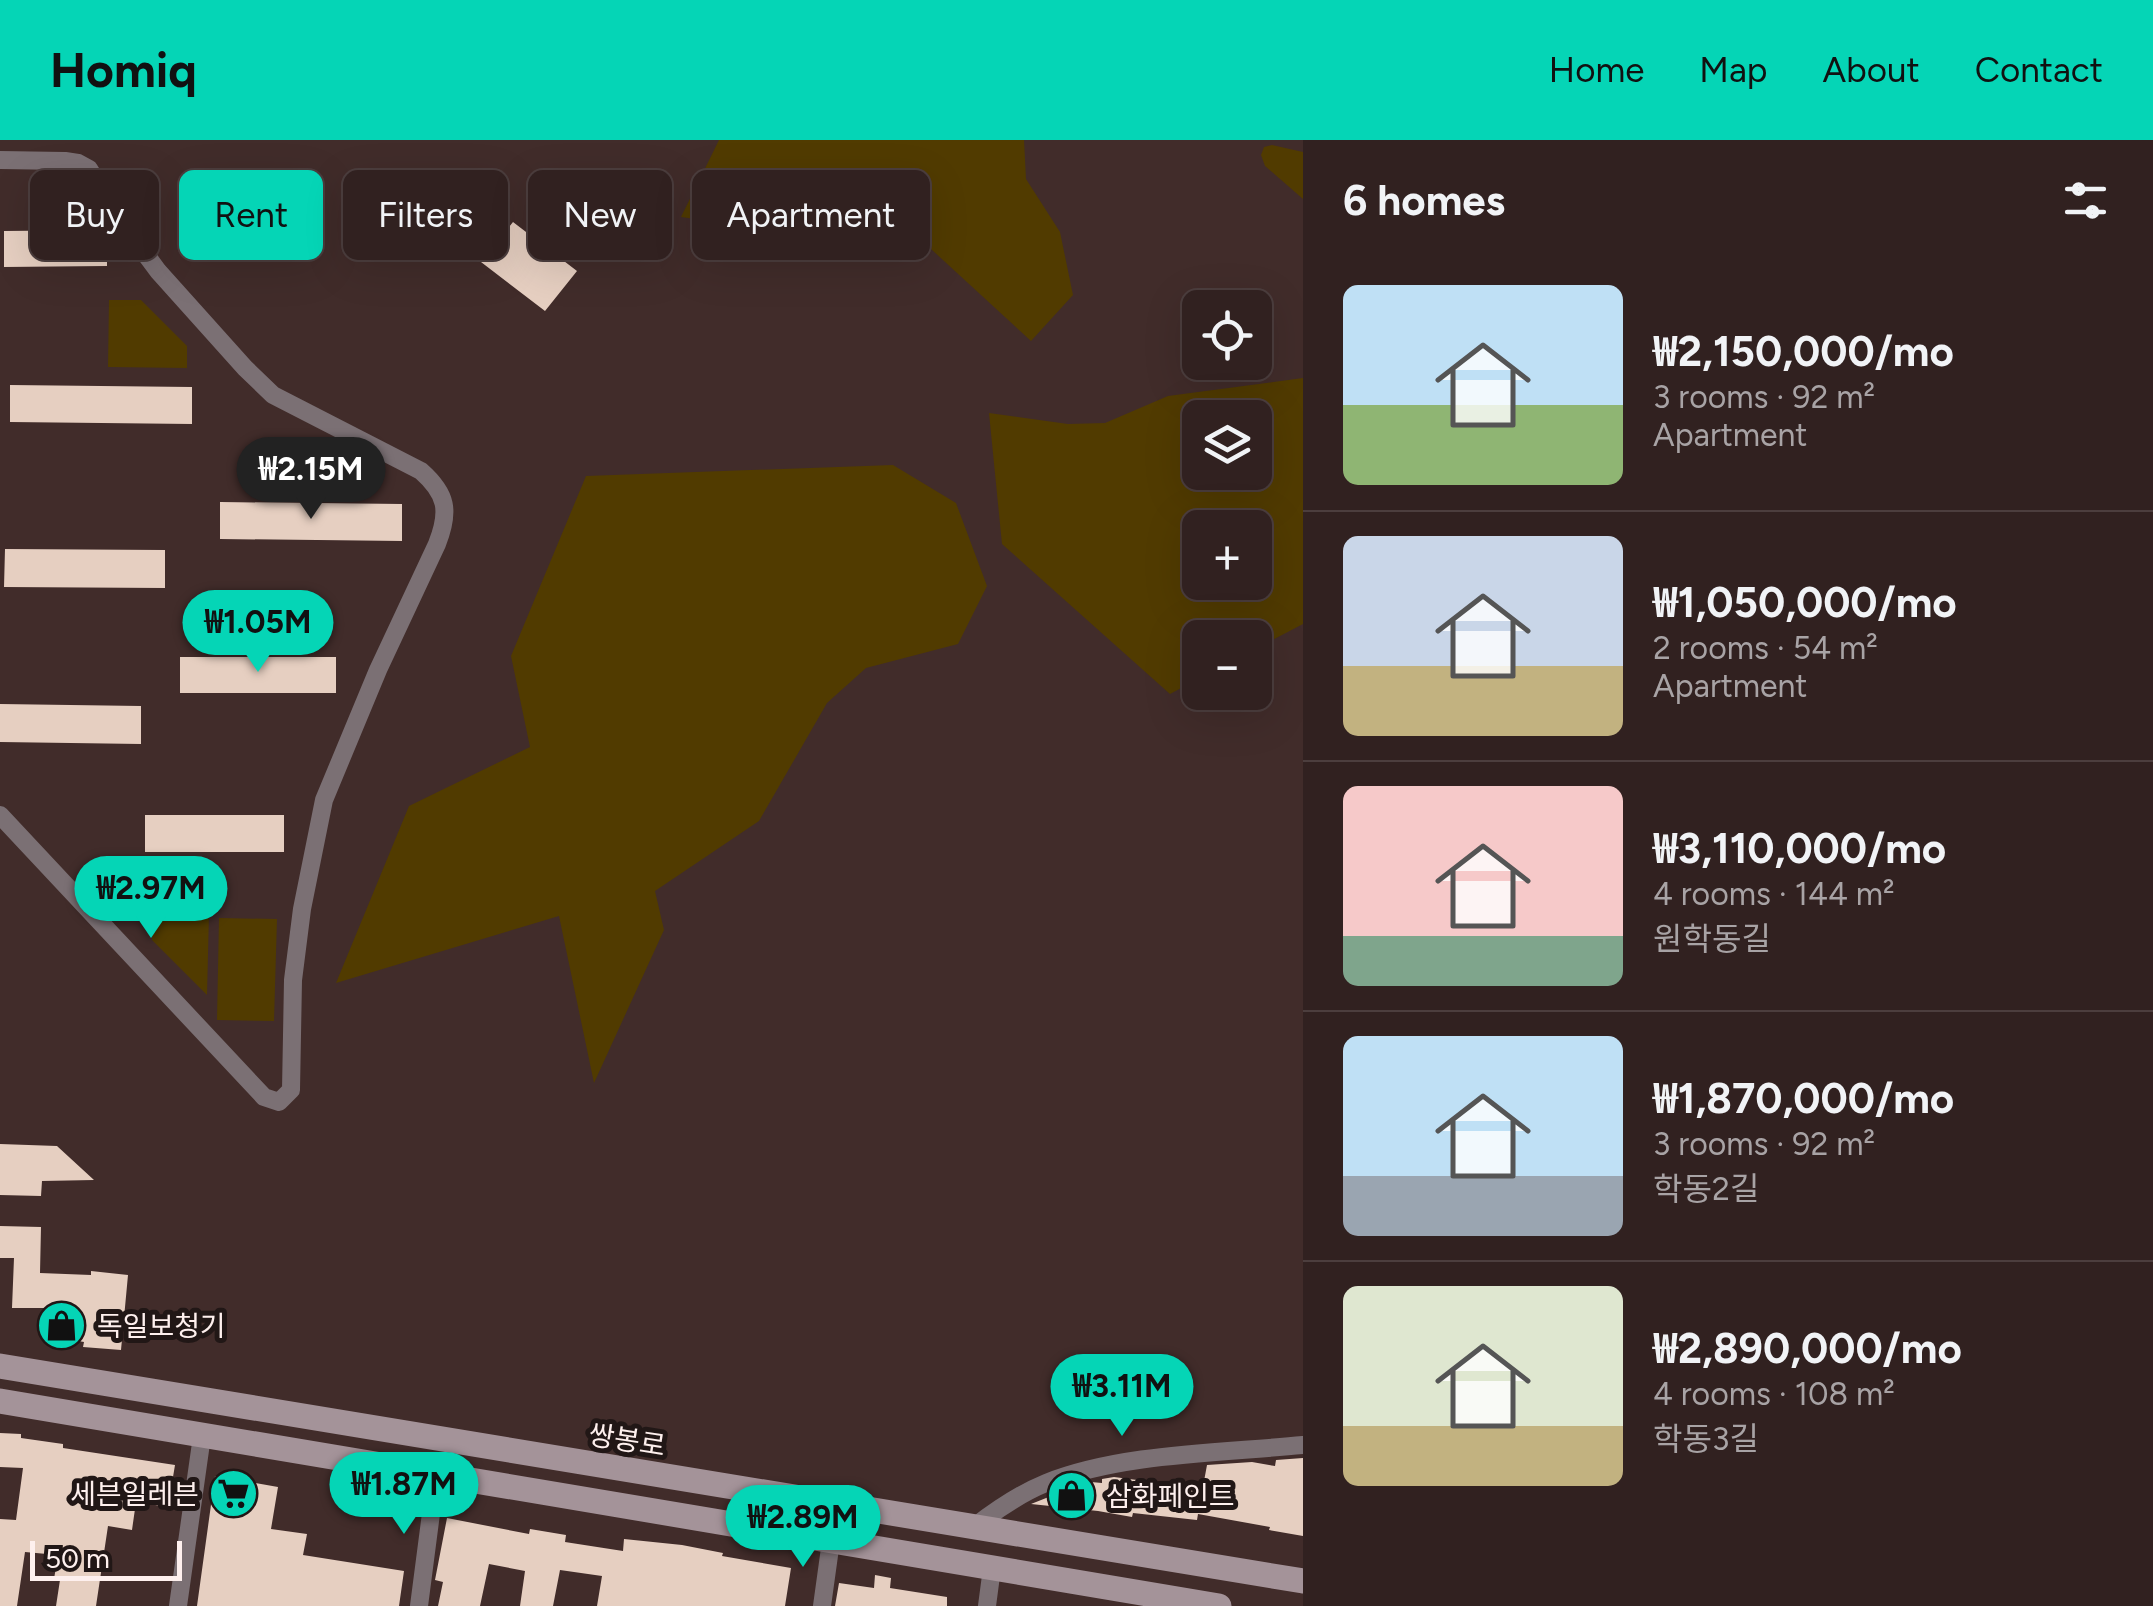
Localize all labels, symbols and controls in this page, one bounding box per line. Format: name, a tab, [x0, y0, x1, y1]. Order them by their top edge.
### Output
text: Homiq	[50, 41, 197, 99]
text: Home	[1549, 49, 1644, 91]
text: Map	[1699, 49, 1768, 91]
text: About	[1823, 49, 1920, 91]
text: Contact	[1975, 49, 2103, 91]
chip: Buy	[30, 170, 159, 260]
chip: Rent	[179, 170, 323, 260]
chip: Filters	[343, 170, 508, 260]
chip: New	[528, 170, 672, 260]
chip: Apartment	[692, 170, 930, 260]
icon: filters	[2058, 173, 2113, 228]
text: 6 homes	[1343, 175, 1505, 226]
map controls	[1182, 290, 1272, 710]
button: locate	[1182, 290, 1272, 380]
icon: home	[1423, 325, 1543, 445]
text: ₩2,150,000/mo	[1653, 326, 1954, 377]
text: 3 rooms · 92 m²	[1653, 378, 1875, 416]
button: layers	[1182, 400, 1272, 490]
text: Apartment	[1653, 416, 1807, 454]
pin: ₩2.15M	[230, 437, 392, 522]
text: ₩2.15M	[259, 450, 363, 488]
button: +	[1182, 510, 1272, 600]
icon: home	[1423, 576, 1543, 696]
text: ₩1,050,000/mo	[1653, 577, 1957, 628]
pin: ₩1.05M	[177, 590, 339, 675]
text: ₩1.05M	[204, 603, 312, 641]
button: −	[1182, 620, 1272, 710]
text: 2 rooms · 54 m²	[1653, 629, 1878, 667]
text: Apartment	[1653, 667, 1807, 705]
text: ₩3,110,000/mo	[1653, 823, 1946, 874]
icon: home	[1423, 826, 1543, 946]
pin: ₩2.97M	[70, 856, 232, 941]
text: ₩2.97M	[96, 869, 206, 907]
text: 4 rooms · 144 m²	[1653, 875, 1894, 913]
text: 원학동길	[1653, 920, 1771, 958]
text: ₩1,870,000/mo	[1653, 1073, 1954, 1124]
icon: home	[1423, 1076, 1543, 1196]
text: 3 rooms · 92 m²	[1653, 1125, 1875, 1163]
text: 학동2길	[1653, 1170, 1759, 1208]
shop icon: 독일보청기	[36, 1300, 88, 1352]
place label: 독일보청기	[97, 1309, 226, 1343]
text: ₩2,890,000/mo	[1653, 1323, 1962, 1374]
icon: home	[1423, 1326, 1543, 1446]
pin: ₩3.11M	[1041, 1354, 1203, 1439]
text: ₩3.11M	[1072, 1367, 1172, 1405]
text: 4 rooms · 108 m²	[1653, 1375, 1895, 1413]
street label: 쌍봉로	[586, 1417, 668, 1463]
text: 학동3길	[1653, 1420, 1759, 1458]
pin: ₩1.87M	[323, 1452, 485, 1537]
text: ₩1.87M	[351, 1465, 457, 1503]
supermarket icon: 세븐일레븐	[208, 1468, 260, 1520]
shop icon: 삼화페인트	[1045, 1470, 1097, 1522]
place label: 세븐일레븐	[70, 1477, 199, 1511]
place label: 삼화페인트	[1106, 1479, 1235, 1513]
pin: ₩2.89M	[722, 1485, 884, 1570]
text: ₩2.89M	[748, 1498, 858, 1536]
scale bar	[30, 1536, 182, 1580]
text: 50 m	[45, 1541, 110, 1575]

